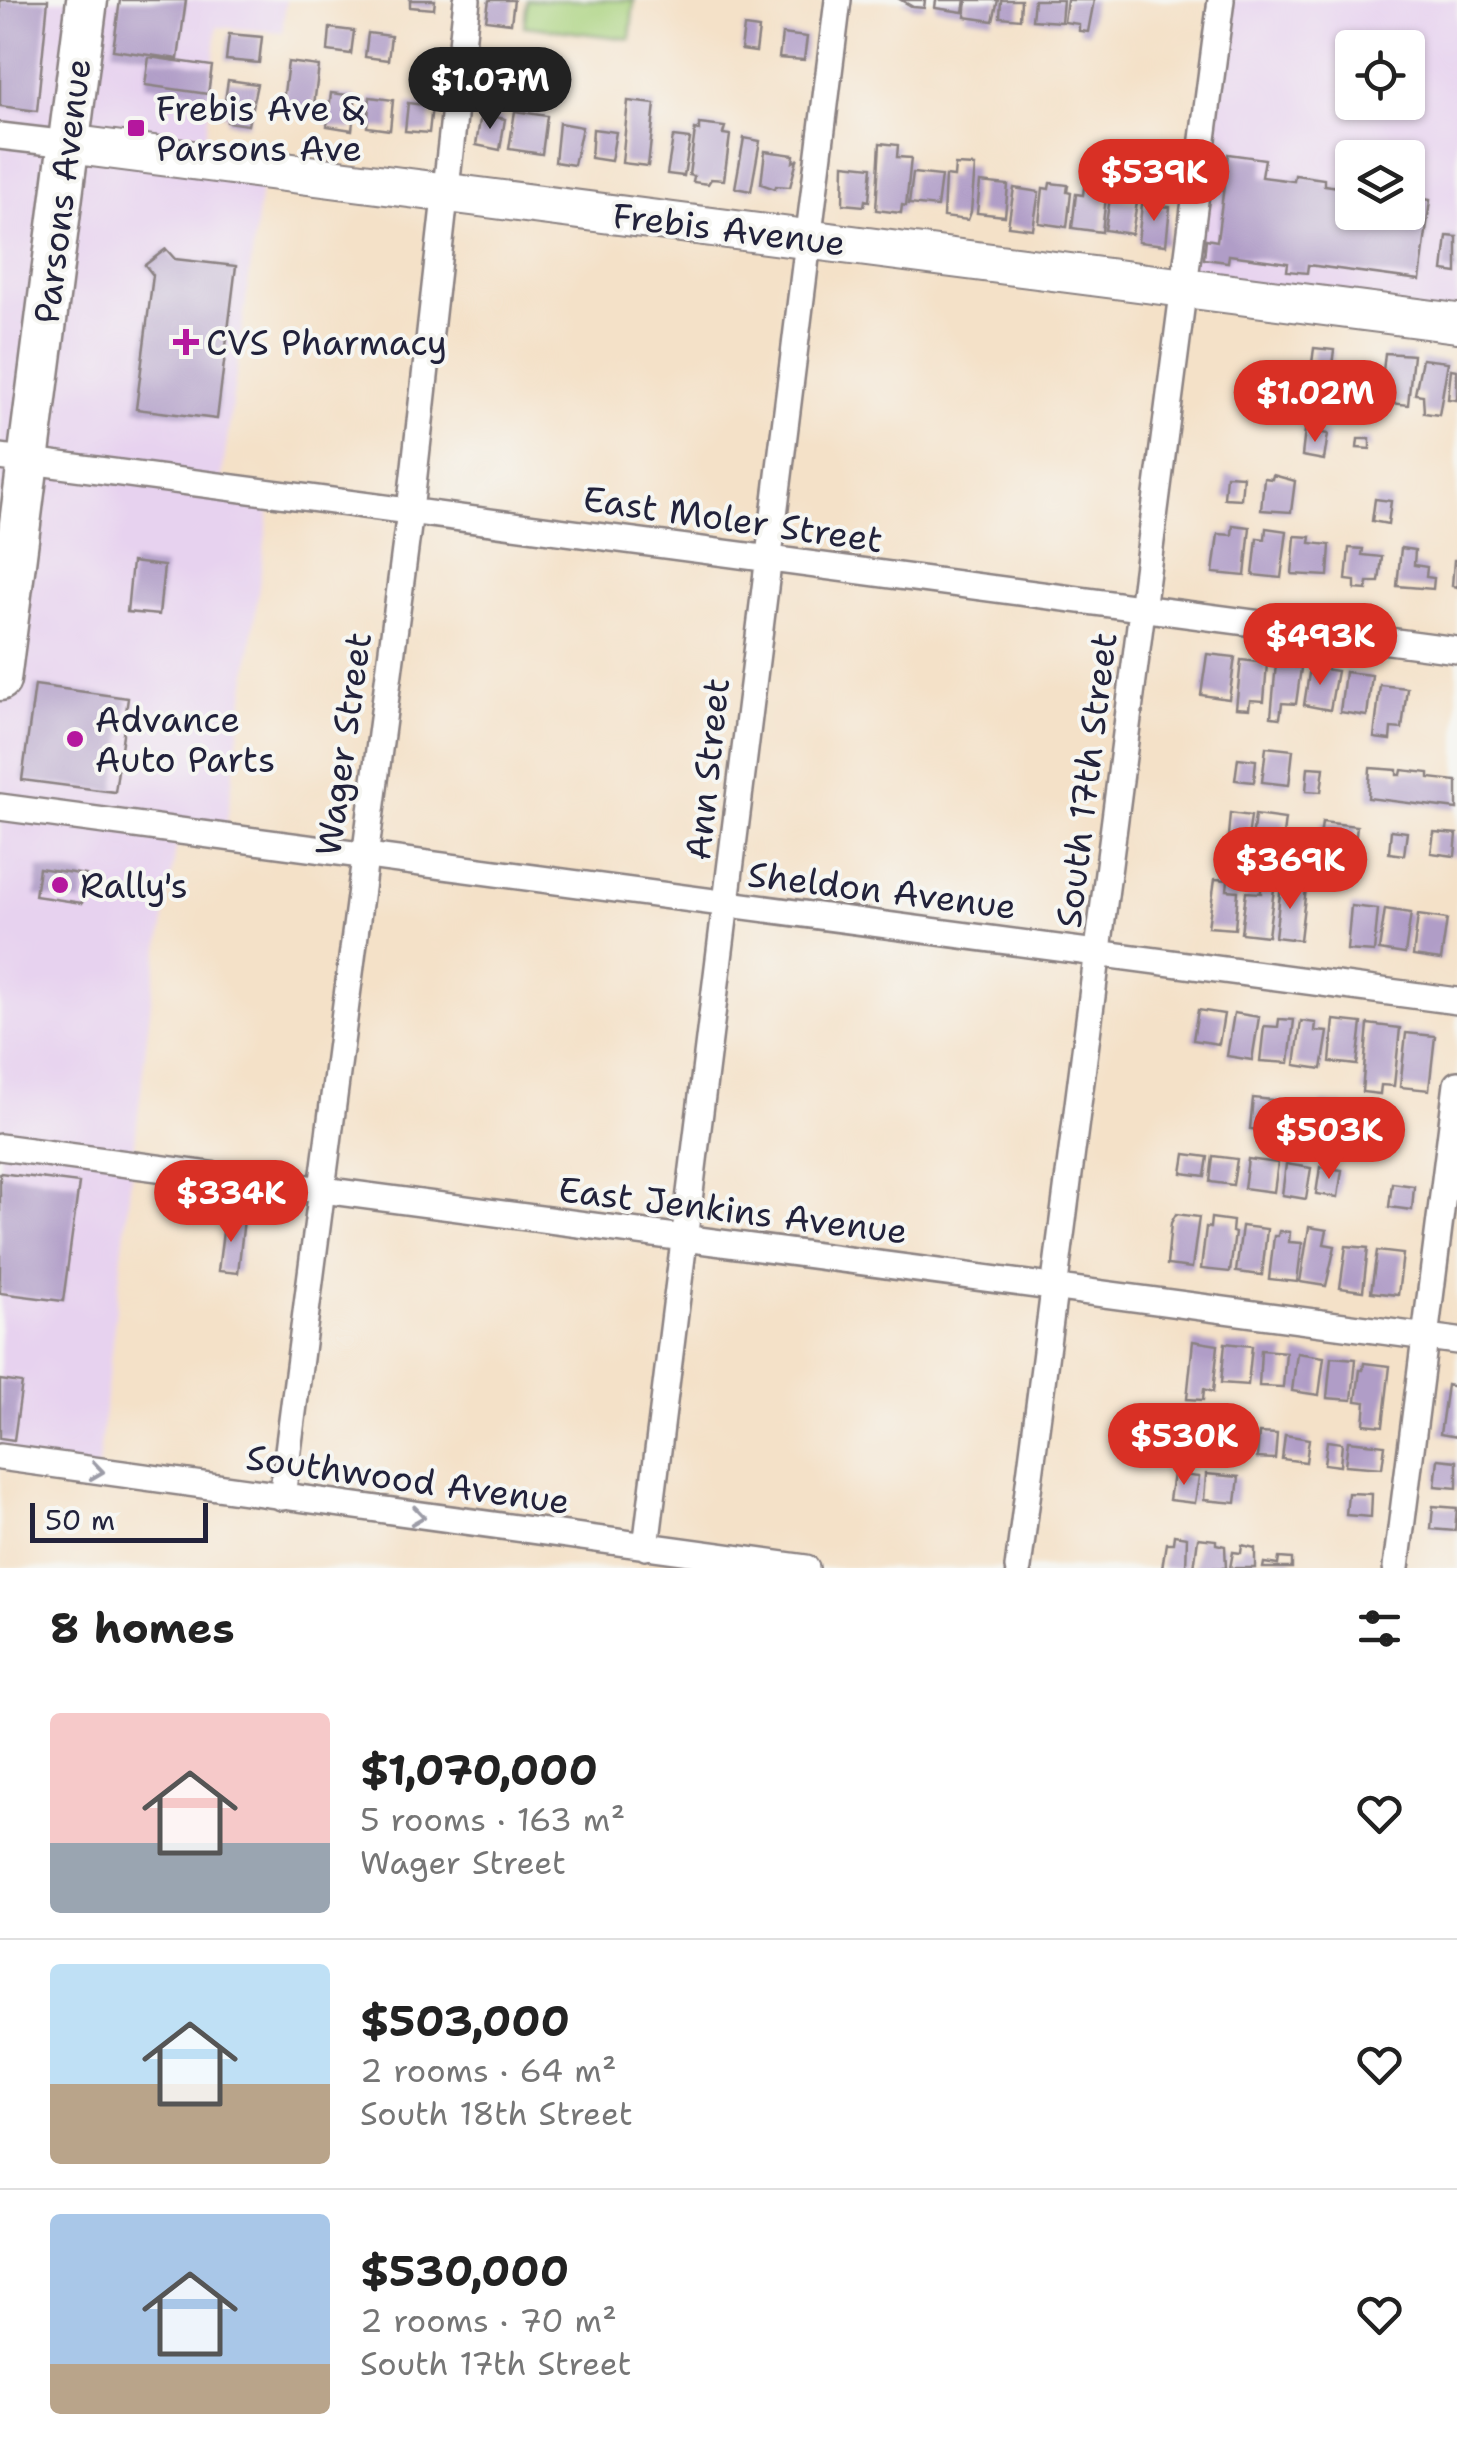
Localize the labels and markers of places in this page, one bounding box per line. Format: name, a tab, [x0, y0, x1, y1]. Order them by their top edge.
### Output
pin: $1.07M	[409, 47, 571, 132]
place label: Frebis Ave & Parsons Ave	[156, 85, 365, 172]
marker: Frebis Ave & Parsons Ave	[125, 117, 147, 139]
pin: $539K	[1084, 139, 1224, 224]
place label: CVS Pharmacy	[206, 319, 447, 366]
marker: CVS Pharmacy	[175, 331, 197, 353]
pin: $1.02M	[1234, 360, 1396, 445]
pin: $493K	[1250, 603, 1390, 688]
place label: Advance Auto Parts	[95, 696, 275, 783]
marker: Advance Auto Parts	[64, 728, 86, 750]
pin: $369K	[1220, 827, 1360, 912]
place label: Rally's	[80, 862, 188, 909]
marker: Rally's	[49, 874, 71, 896]
pin: $503K	[1259, 1097, 1399, 1182]
pin: $334K	[161, 1160, 301, 1245]
pin: $530K	[1114, 1403, 1254, 1488]

